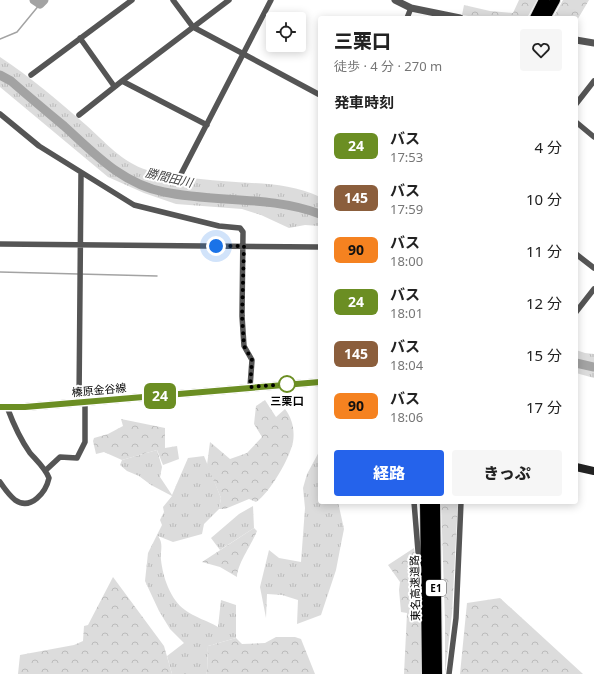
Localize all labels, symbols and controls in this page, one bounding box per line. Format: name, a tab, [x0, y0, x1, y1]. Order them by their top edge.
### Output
map controls	[266, 12, 306, 52]
button: locate	[266, 12, 306, 52]
text: 三栗口	[334, 28, 391, 54]
button: heart	[520, 29, 562, 71]
text: 徒歩 · 4 分 · 270 m	[334, 57, 442, 75]
text: 発車時刻	[334, 92, 394, 112]
text: バス	[390, 128, 420, 148]
text: 24	[348, 136, 364, 155]
text: 4 分	[535, 137, 562, 157]
text: 17:53	[390, 148, 423, 166]
water label: 勝間田川	[144, 164, 196, 192]
text: バス	[390, 180, 420, 200]
text: 145	[344, 188, 368, 207]
text: 10 分	[526, 189, 562, 209]
text: 17:59	[390, 200, 423, 218]
text: バス	[390, 232, 420, 252]
your location	[206, 236, 226, 256]
text: 90	[348, 240, 364, 259]
text: 11 分	[526, 241, 562, 261]
text: 18:00	[390, 252, 423, 270]
text: バス	[390, 284, 420, 304]
text: 24	[348, 292, 364, 311]
text: 12 分	[526, 293, 562, 313]
text: 18:01	[390, 304, 423, 322]
text: バス	[390, 336, 420, 356]
text: 145	[344, 344, 368, 363]
text: 15 分	[526, 345, 562, 365]
text: 18:04	[390, 356, 423, 374]
marker: 三栗口	[278, 375, 296, 393]
street label: 榛原金谷線	[71, 380, 127, 399]
line badge: 24	[142, 383, 178, 409]
text: 24	[152, 386, 168, 405]
text: バス	[390, 388, 420, 408]
place label: 三栗口	[271, 393, 304, 408]
text: 90	[348, 396, 364, 415]
text: 17 分	[526, 397, 562, 417]
text: 18:06	[390, 408, 423, 426]
button: 経路	[334, 450, 444, 496]
button: きっぷ	[452, 450, 562, 496]
street label: 東名高速道路	[406, 555, 423, 621]
road number: E1	[426, 580, 446, 596]

